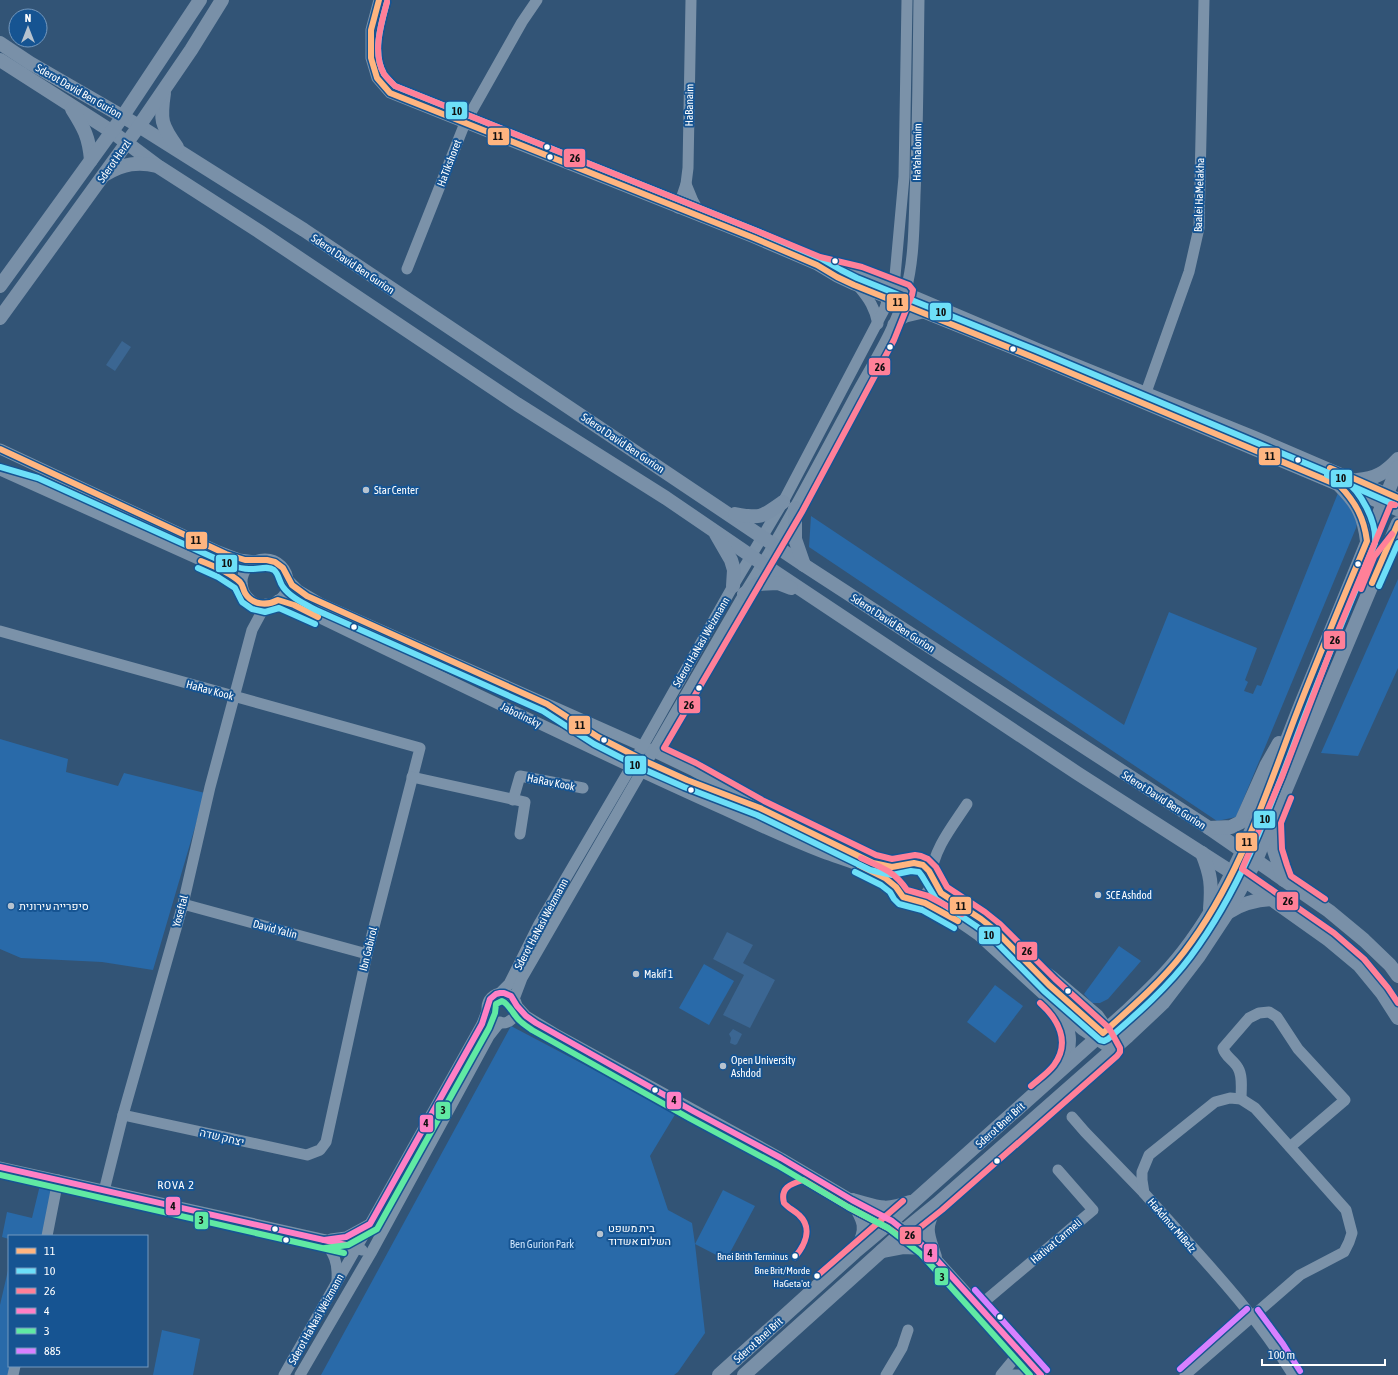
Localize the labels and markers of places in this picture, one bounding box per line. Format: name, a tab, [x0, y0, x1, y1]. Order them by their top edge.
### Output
unlabelled marker	[542, 142, 552, 152]
unlabelled marker	[545, 152, 555, 162]
unlabelled marker	[830, 256, 840, 266]
unlabelled marker	[885, 342, 895, 352]
unlabelled marker	[1008, 344, 1018, 354]
unlabelled marker	[1293, 455, 1303, 465]
place label: Star Center	[374, 484, 419, 496]
marker: Star Center	[361, 485, 371, 495]
unlabelled marker	[1353, 559, 1363, 569]
unlabelled marker	[349, 622, 359, 632]
unlabelled marker	[694, 683, 704, 693]
unlabelled marker	[599, 735, 609, 745]
unlabelled marker	[686, 785, 696, 795]
place label: SCE Ashdod	[1106, 889, 1152, 901]
marker: SCE Ashdod	[1093, 890, 1103, 900]
place label: סיפרייה עירונית	[19, 900, 89, 912]
marker: סיפרייה עירונית	[6, 901, 16, 911]
place label: Makif 1	[644, 968, 673, 980]
marker: Makif 1	[631, 969, 641, 979]
unlabelled marker	[1063, 986, 1073, 996]
place label: Open University Ashdod	[731, 1054, 796, 1079]
marker: Open University Ashdod	[718, 1061, 728, 1071]
unlabelled marker	[650, 1085, 660, 1095]
unlabelled marker	[992, 1156, 1002, 1166]
place label: בית משפט השלום אשדוד	[608, 1222, 671, 1247]
unlabelled marker	[270, 1224, 280, 1234]
marker: בית משפט השלום אשדוד	[595, 1229, 605, 1239]
unlabelled marker	[281, 1235, 291, 1245]
place label: Bnei Brith Terminus	[717, 1251, 788, 1262]
marker: Bnei Brith Terminus	[790, 1251, 800, 1261]
place label: Bne Brit/Morde HaGeta'ot	[755, 1265, 810, 1289]
marker: Bne Brit/Morde HaGeta'ot	[812, 1271, 822, 1281]
unlabelled marker	[995, 1312, 1005, 1322]

